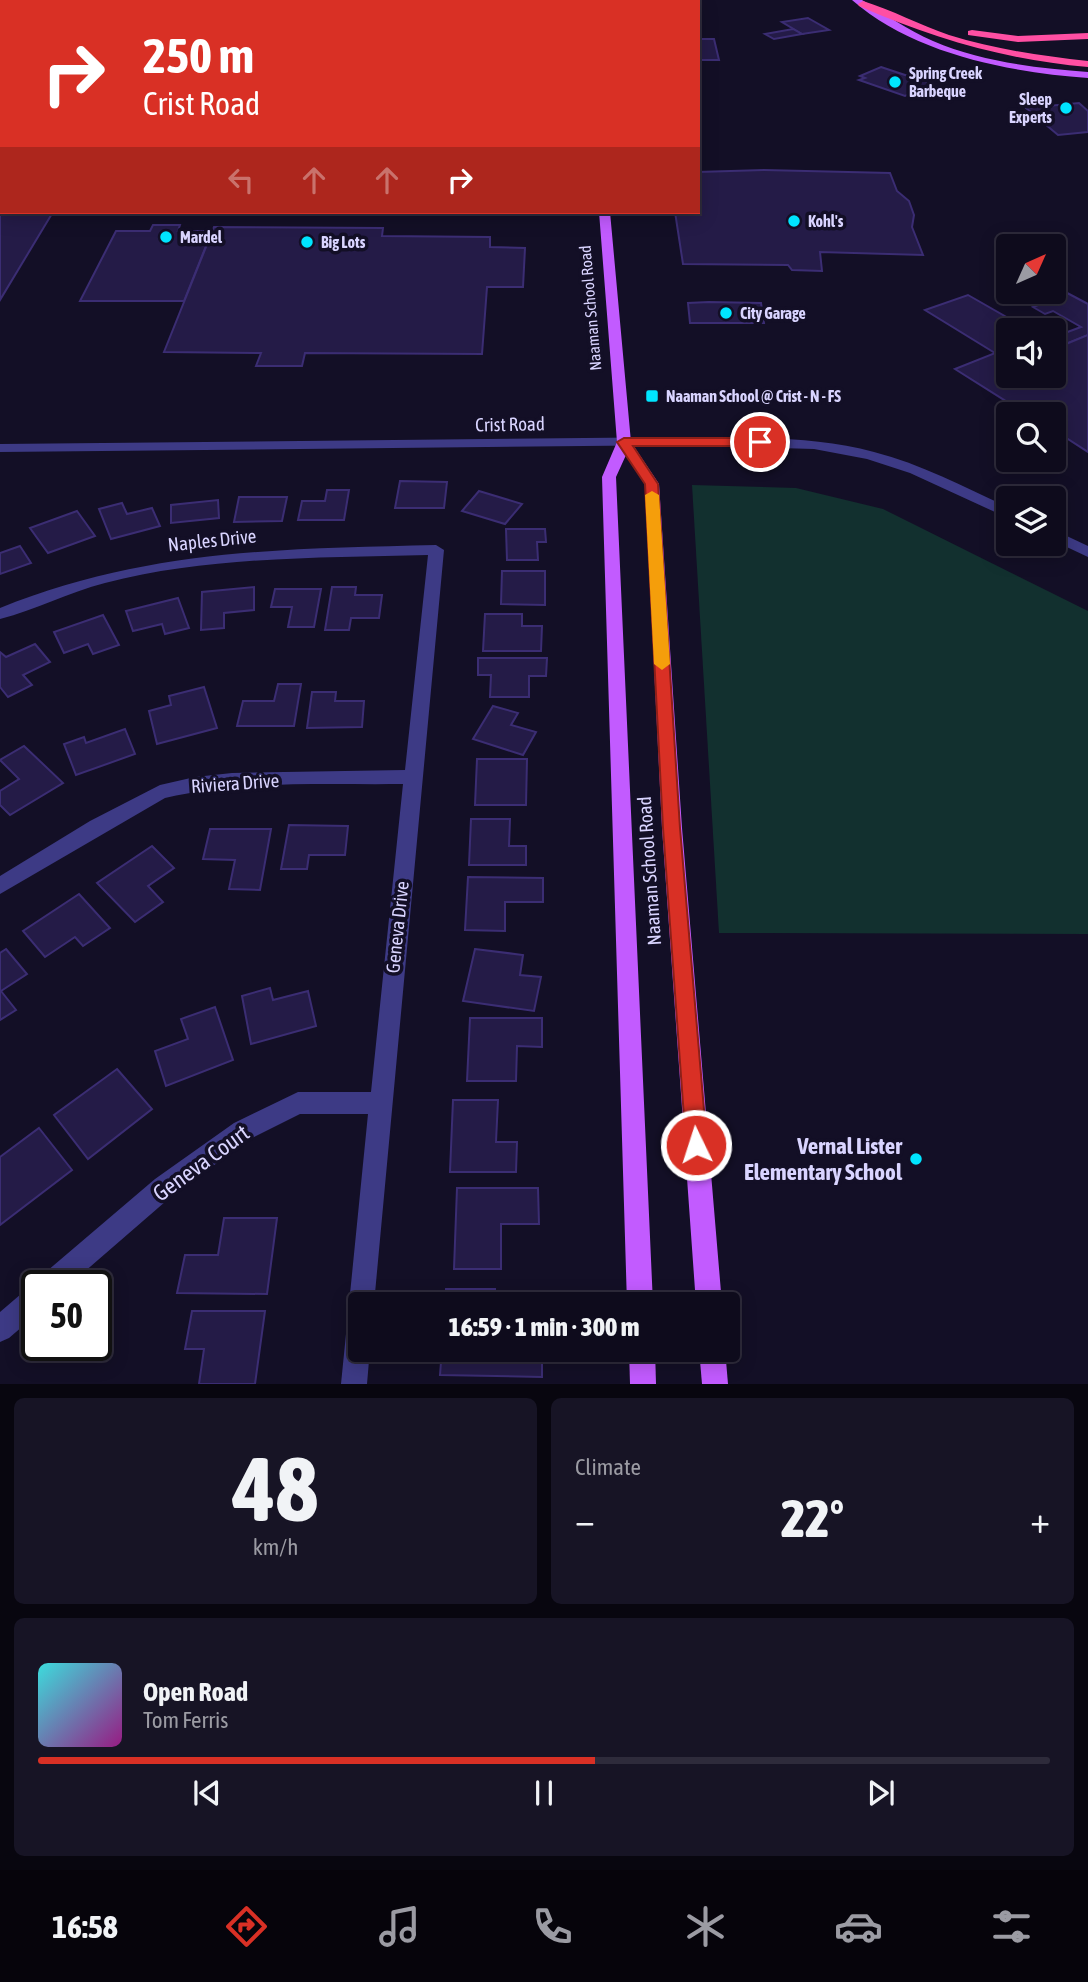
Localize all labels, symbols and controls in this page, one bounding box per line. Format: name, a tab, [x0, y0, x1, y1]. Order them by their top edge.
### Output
text: 250 m	[143, 27, 254, 83]
icon: right	[28, 28, 119, 119]
place label: Spring Creek Barbeque	[909, 64, 983, 100]
marker: Spring Creek Barbeque	[887, 74, 903, 90]
text: Crist Road	[143, 85, 260, 122]
place label: Sleep Experts	[1009, 90, 1052, 126]
marker: Sleep Experts	[1058, 100, 1074, 116]
icon: left	[222, 161, 260, 199]
icon: ahead	[295, 161, 333, 199]
icon: ahead	[368, 161, 406, 199]
icon: right	[441, 161, 479, 199]
place label: Kohl's	[808, 212, 844, 230]
marker: Kohl's	[786, 213, 802, 229]
place label: Mardel	[180, 228, 223, 246]
marker: Mardel	[158, 229, 174, 245]
place label: Big Lots	[321, 233, 366, 251]
marker: Big Lots	[299, 234, 315, 250]
north arrow	[996, 234, 1066, 304]
map controls	[996, 234, 1066, 556]
street label: Naaman School Road	[576, 245, 604, 371]
place label: City Garage	[740, 304, 806, 322]
marker: City Garage	[718, 305, 734, 321]
button: sound	[996, 318, 1066, 388]
place label: Naaman School @ Crist - N - FS	[666, 387, 841, 405]
marker: Naaman School @ Crist - N - FS	[644, 388, 660, 404]
button: search	[996, 402, 1066, 472]
street label: Crist Road	[475, 412, 545, 436]
pin	[730, 412, 790, 472]
icon: arrive	[741, 423, 779, 461]
button: layers	[996, 486, 1066, 556]
street label: Naples Drive	[167, 524, 257, 556]
street label: Riviera Drive	[190, 769, 280, 797]
street label: Naaman School Road	[633, 796, 665, 946]
street label: Geneva Drive	[381, 880, 413, 974]
position arrow	[659, 1108, 733, 1182]
street label: Geneva Court	[148, 1119, 254, 1207]
place label: Vernal Lister Elementary School	[744, 1133, 903, 1185]
marker: Vernal Lister Elementary School	[908, 1151, 924, 1167]
speed limit sign: 50	[21, 1270, 112, 1361]
text: 16:59 · 1 min · 300 m	[449, 1312, 639, 1342]
text: 48	[233, 1436, 318, 1540]
text: Climate	[575, 1454, 641, 1480]
text: 22°	[781, 1488, 844, 1548]
text: −	[575, 1498, 595, 1541]
text: +	[1030, 1498, 1050, 1541]
text: km/h	[253, 1534, 298, 1560]
text: Open Road	[143, 1677, 248, 1707]
text: Tom Ferris	[143, 1707, 228, 1733]
icon: previous	[188, 1774, 226, 1812]
icon: pause	[525, 1774, 563, 1812]
icon: next	[862, 1774, 900, 1812]
icon: directions	[222, 1902, 271, 1951]
icon: music	[375, 1902, 424, 1951]
icon: phone	[528, 1902, 577, 1951]
icon: climate	[681, 1902, 730, 1951]
icon: car	[834, 1902, 883, 1951]
icon: filters	[987, 1902, 1036, 1951]
text: 16:58	[52, 1908, 118, 1945]

